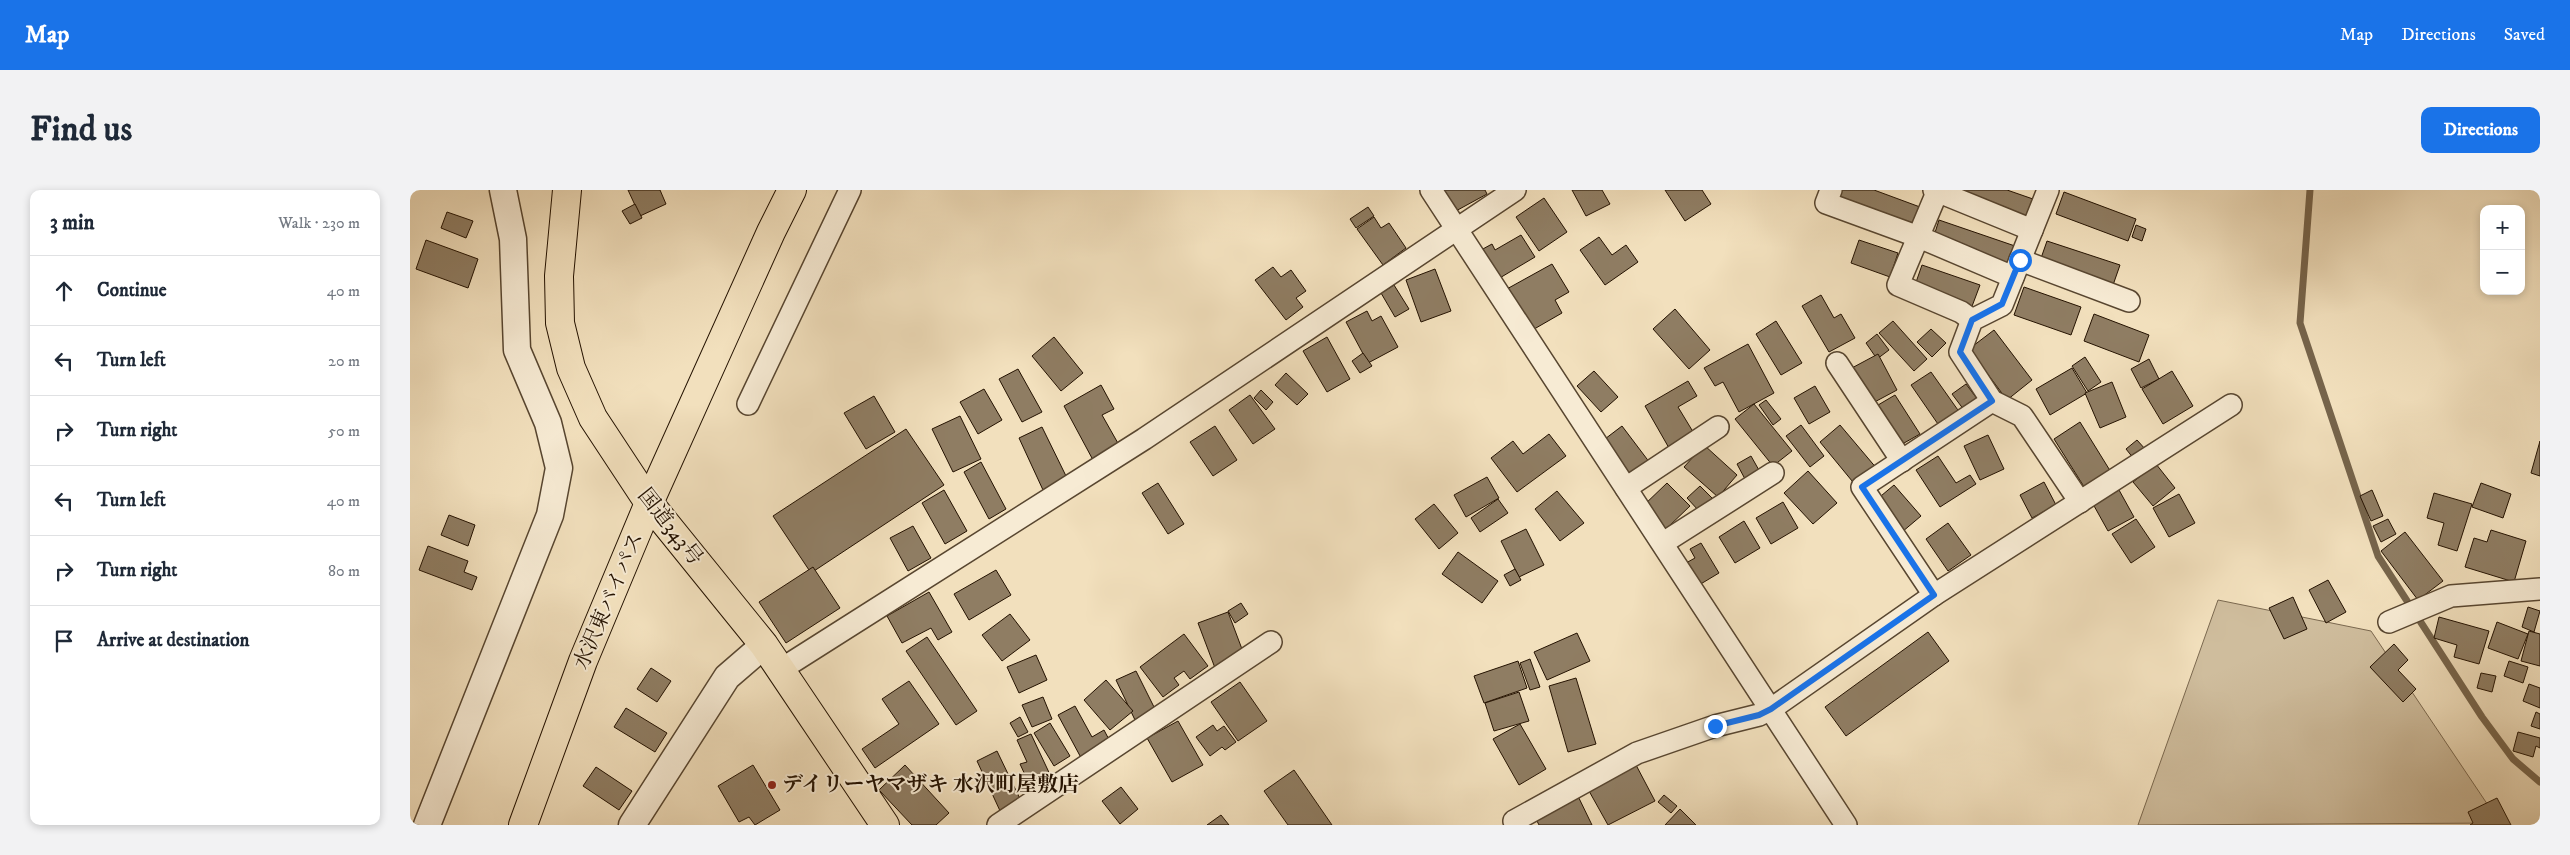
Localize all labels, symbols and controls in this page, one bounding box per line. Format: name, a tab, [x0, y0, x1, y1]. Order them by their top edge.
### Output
text: Map	[25, 20, 69, 50]
text: Map	[2340, 24, 2373, 46]
text: Directions	[2401, 24, 2476, 46]
text: Saved	[2504, 24, 2545, 46]
button: Directions	[2421, 107, 2540, 153]
text: Find us	[30, 108, 132, 152]
map controls	[2480, 205, 2525, 295]
button: +	[2480, 205, 2525, 250]
text: 3 min	[50, 210, 95, 236]
text: Walk · 230 m	[278, 213, 360, 233]
route start	[2009, 249, 2032, 272]
button: −	[2480, 250, 2525, 295]
icon: ahead	[50, 277, 78, 305]
text: Continue	[97, 279, 167, 302]
text: 40 m	[327, 281, 360, 301]
icon: left	[50, 347, 78, 375]
text: Turn left	[97, 349, 166, 372]
text: 20 m	[328, 351, 360, 371]
icon: right	[50, 417, 78, 445]
text: Turn right	[97, 419, 177, 442]
text: 50 m	[328, 421, 360, 441]
street label: 国道343号	[632, 483, 708, 571]
icon: left	[50, 487, 78, 515]
text: Turn left	[97, 489, 166, 512]
text: 40 m	[327, 491, 360, 511]
street label: 水沢東バイパス	[568, 528, 650, 674]
icon: right	[50, 557, 78, 585]
text: Turn right	[97, 559, 177, 582]
text: 80 m	[328, 561, 360, 581]
icon: arrive	[50, 627, 78, 655]
text: Arrive at destination	[97, 629, 249, 652]
route end	[1704, 715, 1727, 738]
place label: デイリーヤマザキ 水沢町屋敷店	[782, 772, 1079, 798]
marker: デイリーヤマザキ 水沢町屋敷店	[766, 779, 778, 791]

